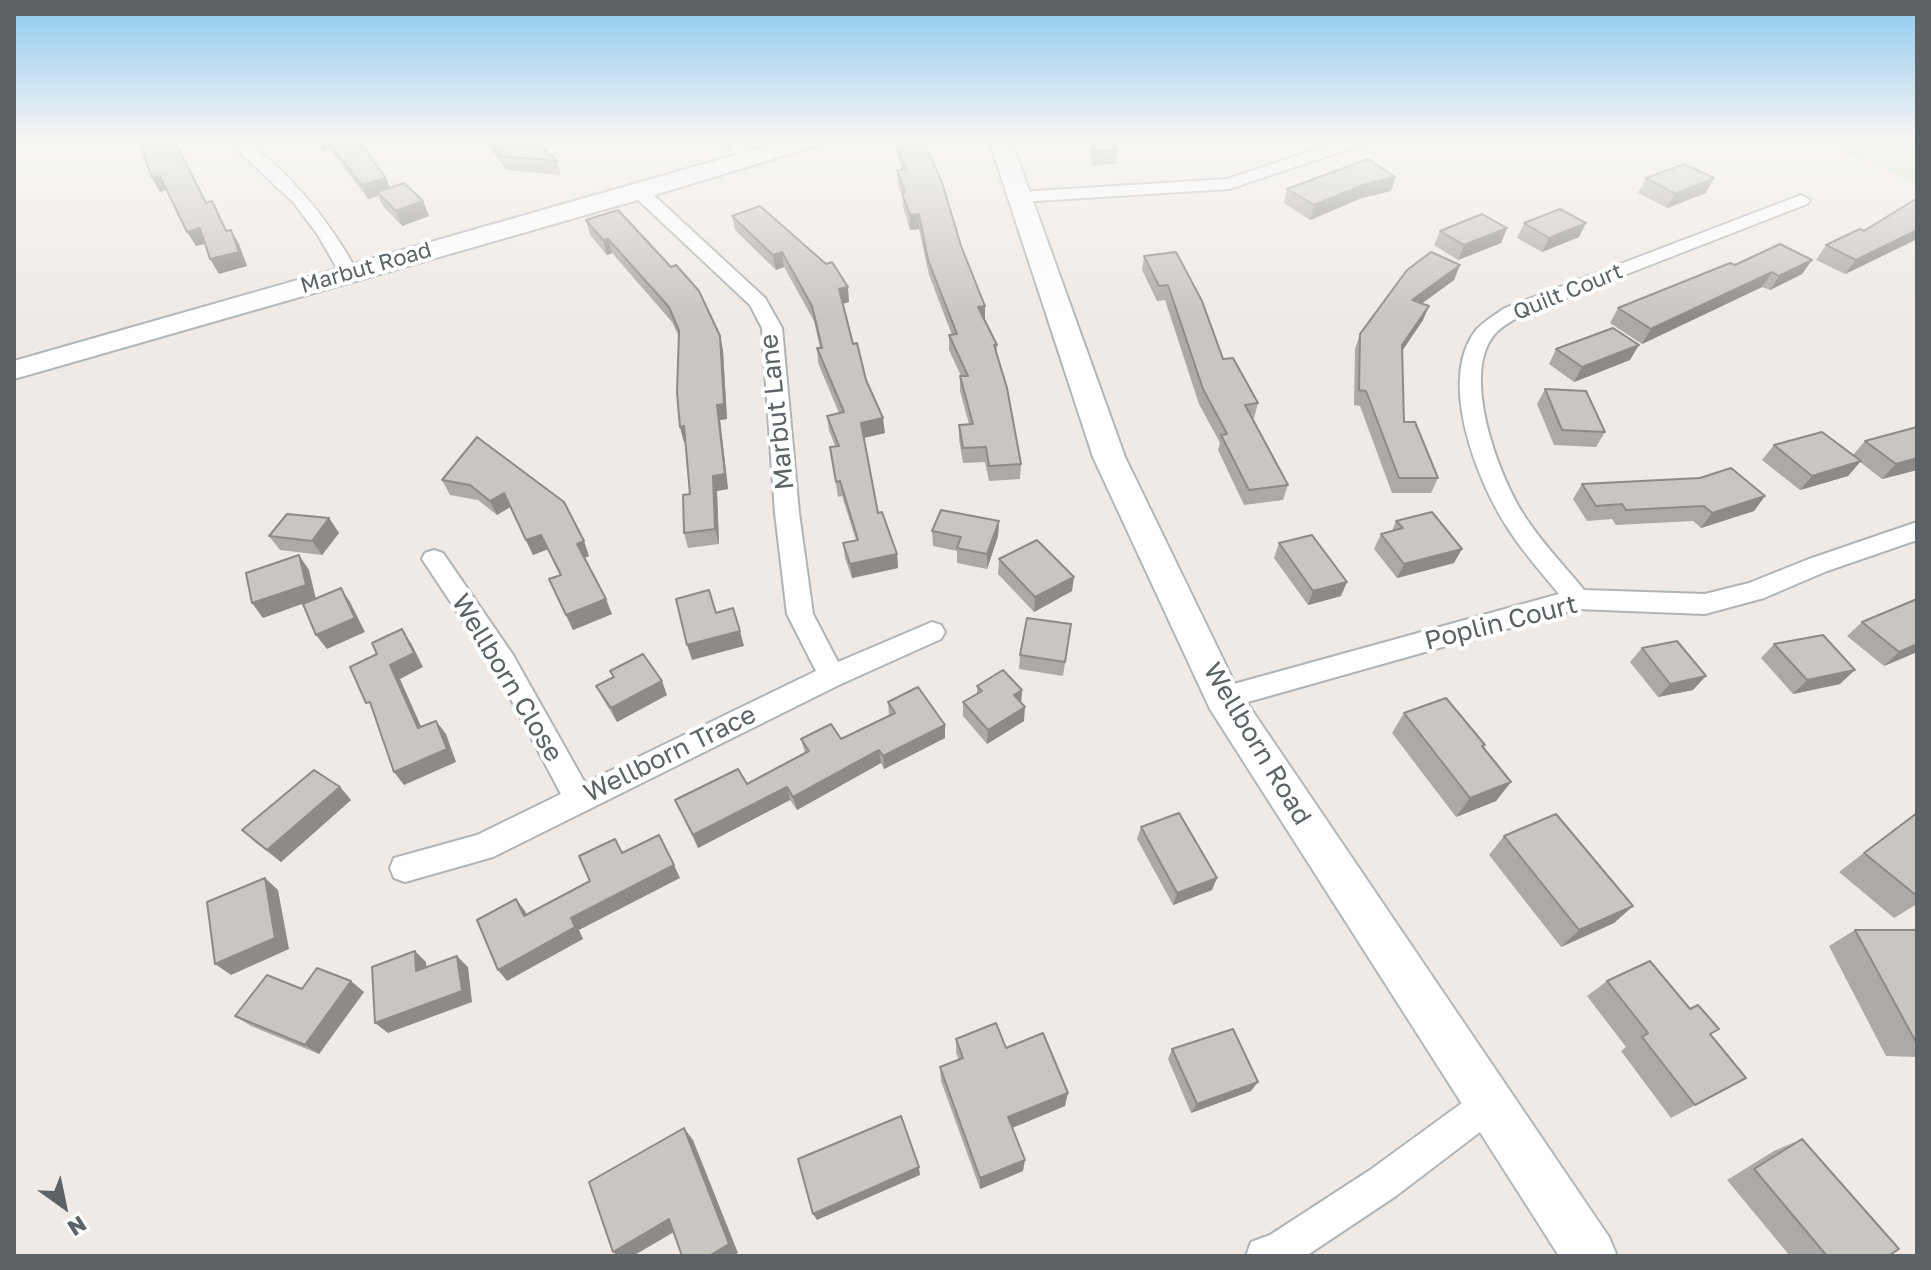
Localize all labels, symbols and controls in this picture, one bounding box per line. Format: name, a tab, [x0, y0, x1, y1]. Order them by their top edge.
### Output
street label: Marbut Road	[297, 237, 435, 299]
street label: Quilt Court	[1509, 258, 1627, 326]
street label: Marbut Lane	[753, 332, 801, 492]
street label: Wellborn Close	[445, 589, 569, 767]
street label: Poplin Court	[1421, 589, 1581, 657]
street label: Wellborn Road	[1196, 657, 1318, 831]
street label: Wellborn Trace	[579, 699, 761, 809]
north arrow	[24, 1166, 104, 1246]
text: N	[63, 1211, 92, 1242]

